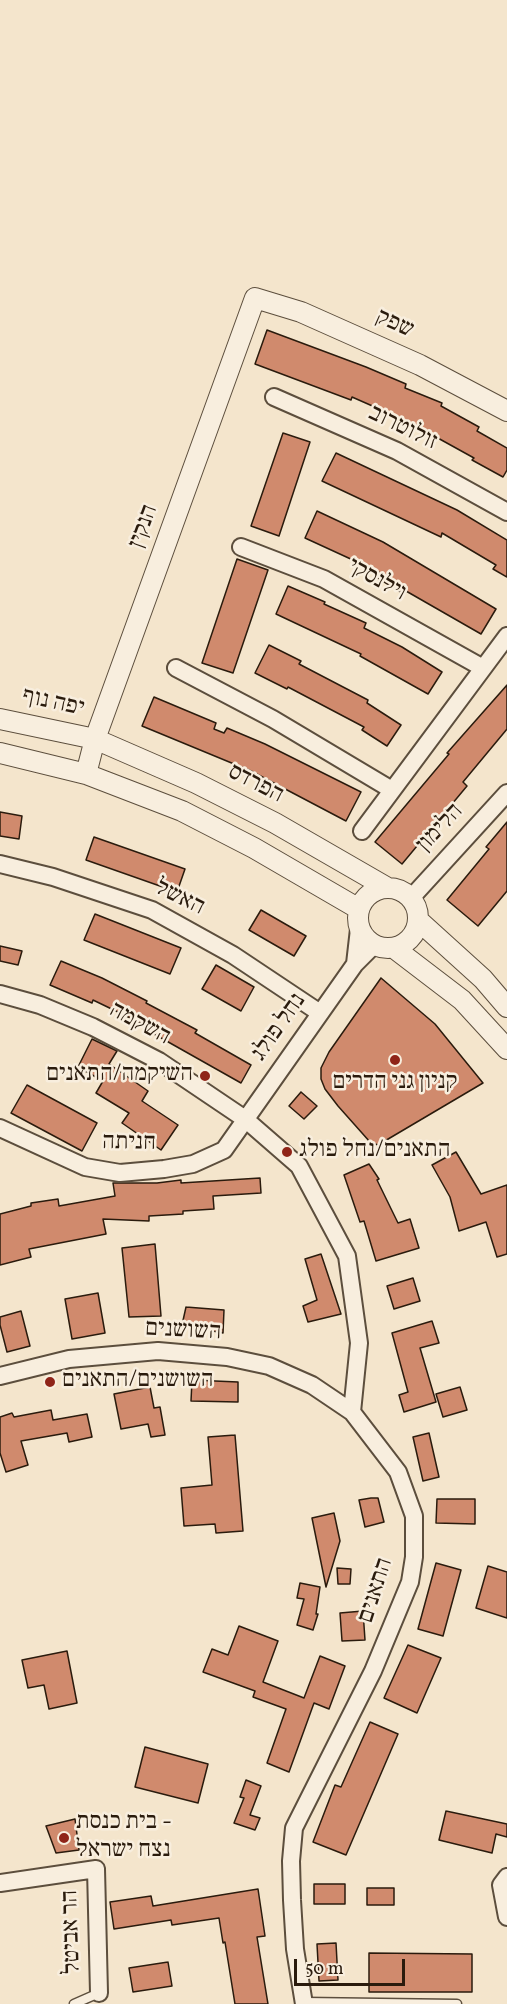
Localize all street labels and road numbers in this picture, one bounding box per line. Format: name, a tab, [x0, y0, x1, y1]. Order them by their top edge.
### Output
street label: שפק	[370, 304, 418, 346]
street label: זולוטרוב	[363, 400, 441, 458]
street label: הנקין	[124, 501, 166, 553]
street label: וילנסקי	[341, 553, 411, 609]
street label: יפה נוף	[19, 683, 87, 725]
street label: הפרדס	[222, 759, 288, 811]
street label: הלימון	[411, 799, 471, 859]
street label: האשל	[149, 875, 209, 923]
street label: נחל פולג	[246, 989, 314, 1067]
street label: השקמה	[104, 997, 174, 1053]
street label: חניתה	[102, 1129, 156, 1159]
street label: השושנים	[144, 1316, 222, 1348]
street label: התאנים	[353, 1555, 401, 1627]
street label: הר אביטל	[57, 1889, 89, 1975]

